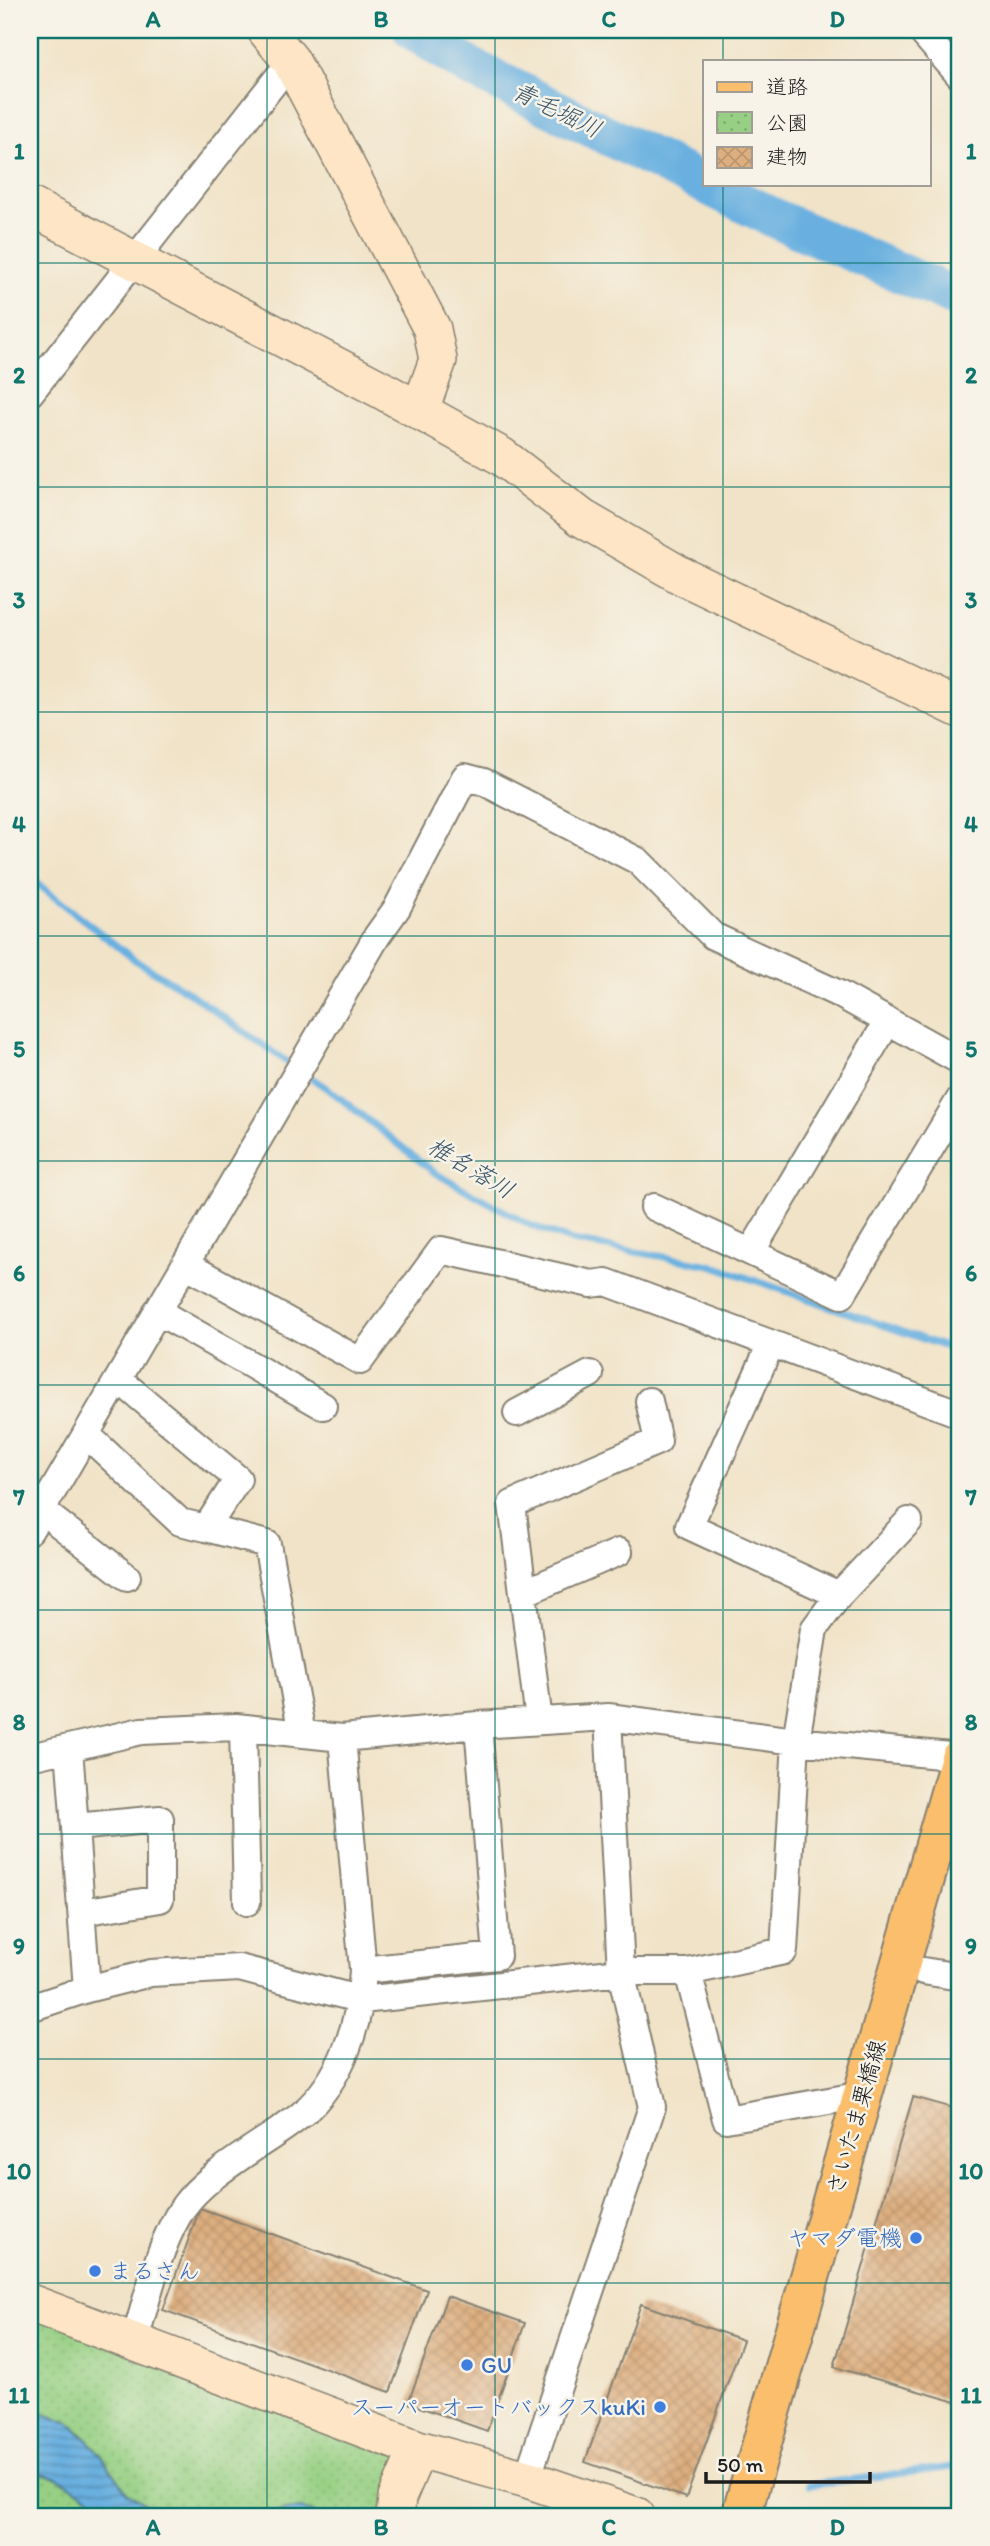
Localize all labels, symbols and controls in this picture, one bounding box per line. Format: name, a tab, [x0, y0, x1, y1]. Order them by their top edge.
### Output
text: A	[145, 5, 161, 33]
text: B	[374, 5, 389, 33]
text: C	[602, 5, 617, 33]
text: D	[829, 5, 845, 33]
legend	[703, 60, 930, 186]
text: 道路	[766, 74, 808, 99]
water label: 青毛堀川	[508, 75, 607, 144]
text: 公園	[766, 110, 808, 135]
text: 1	[14, 137, 25, 165]
text: 1	[966, 137, 977, 165]
text: 建物	[766, 144, 808, 169]
text: 2	[13, 361, 26, 389]
text: 2	[965, 361, 978, 389]
text: 3	[13, 586, 26, 614]
text: 3	[965, 586, 978, 614]
text: 4	[12, 810, 26, 838]
text: 4	[964, 810, 978, 838]
text: 5	[13, 1035, 25, 1063]
text: 5	[965, 1035, 977, 1063]
water label: 椎名落川	[423, 1130, 520, 1205]
text: 6	[13, 1259, 25, 1287]
text: 6	[965, 1259, 977, 1287]
text: 7	[12, 1483, 25, 1511]
text: 7	[964, 1483, 977, 1511]
text: 8	[13, 1708, 26, 1736]
text: 8	[965, 1708, 978, 1736]
text: 9	[13, 1932, 25, 1960]
text: 9	[965, 1932, 977, 1960]
street label: さいたま栗橋線	[820, 2036, 892, 2198]
text: 10	[7, 2157, 31, 2185]
text: 10	[959, 2157, 983, 2185]
place label: ヤマダ電機	[787, 2224, 902, 2252]
marker: ヤマダ電機	[908, 2230, 924, 2246]
place label: まるさん	[109, 2257, 200, 2285]
marker: まるさん	[87, 2263, 103, 2279]
place label: GU	[481, 2351, 512, 2379]
marker: GU	[459, 2357, 475, 2373]
text: 11	[8, 2381, 30, 2409]
text: 11	[960, 2381, 982, 2409]
place label: スーパーオートバックスkuKi	[351, 2393, 646, 2421]
marker: スーパーオートバックスkuKi	[652, 2399, 668, 2415]
scale bar	[706, 2441, 871, 2485]
text: 50 m	[717, 2452, 764, 2477]
text: A	[145, 2513, 161, 2541]
text: B	[374, 2513, 389, 2541]
text: C	[602, 2513, 617, 2541]
text: D	[829, 2513, 845, 2541]

